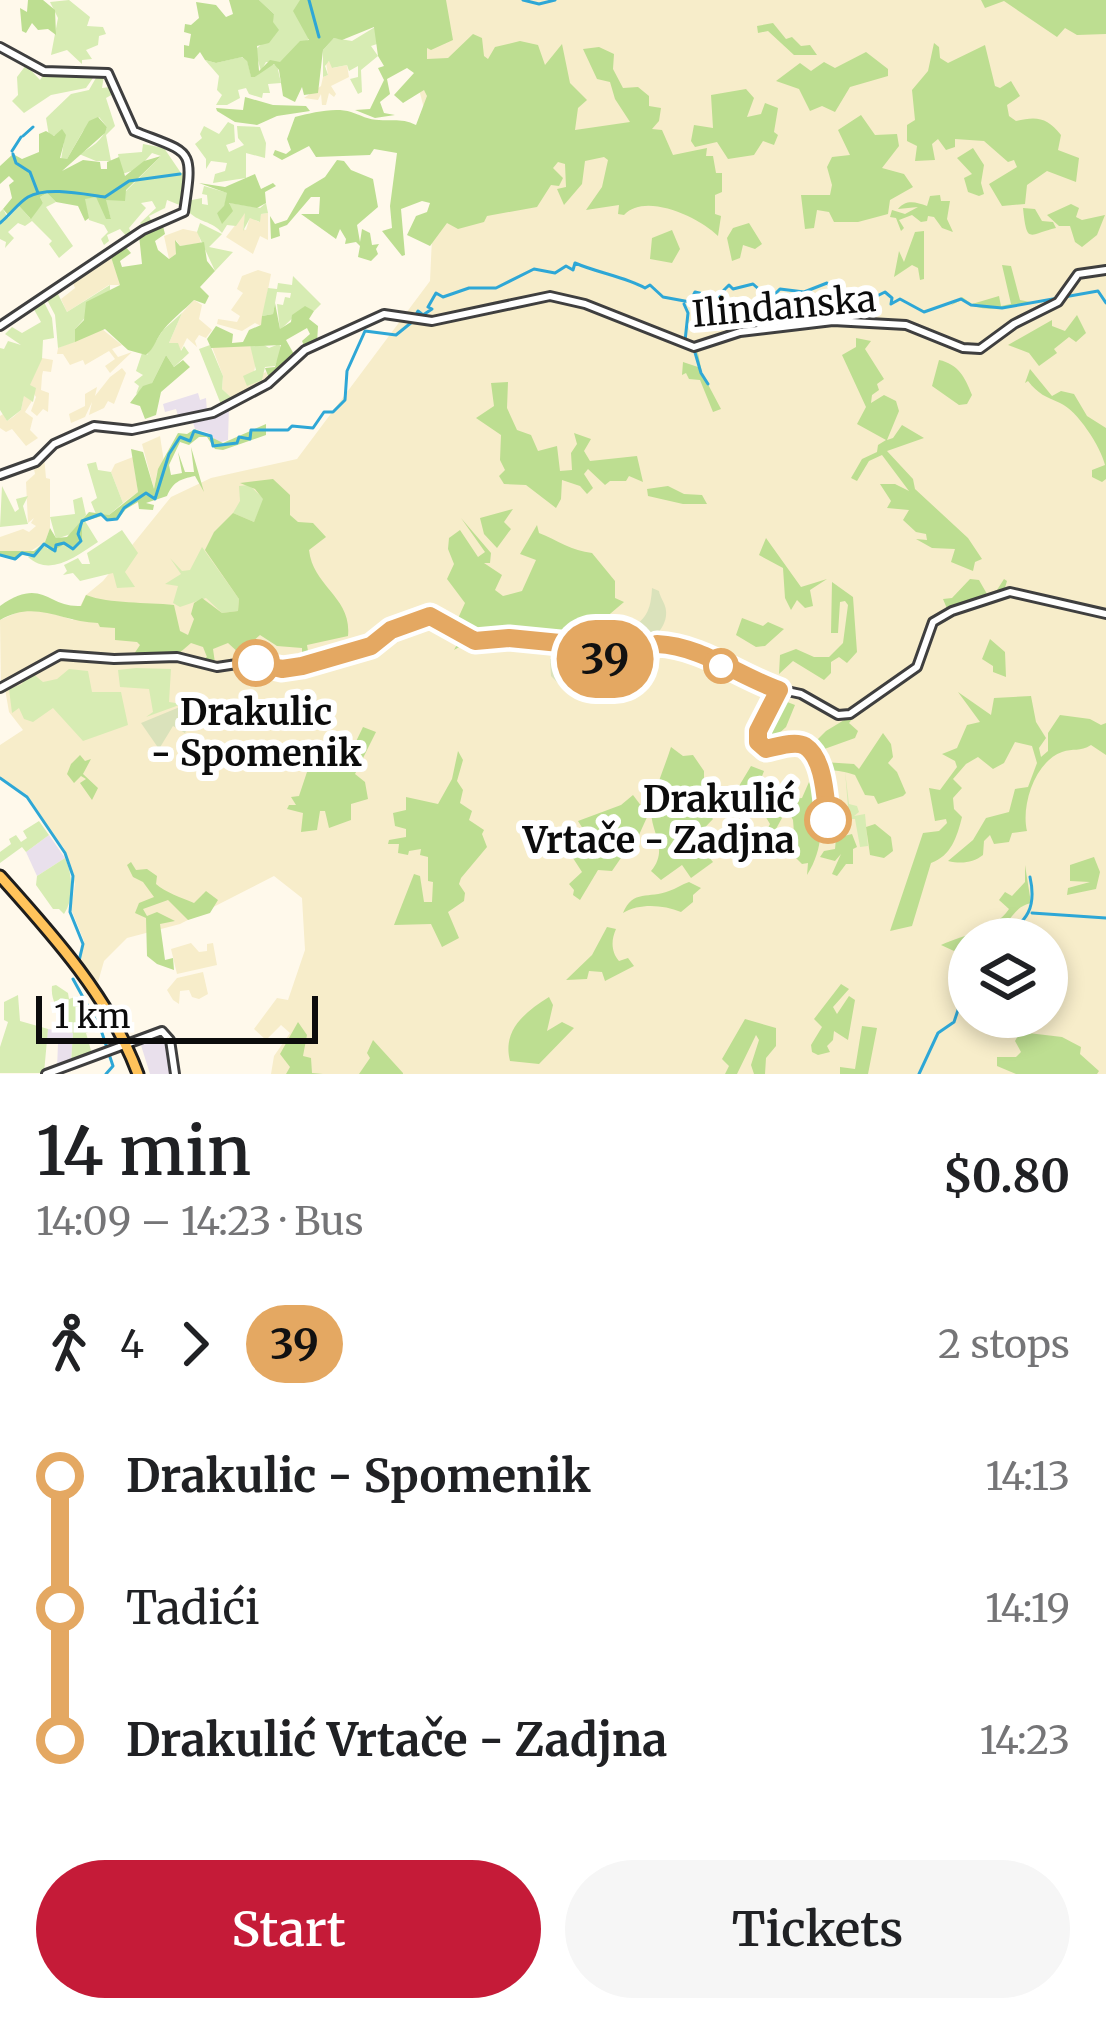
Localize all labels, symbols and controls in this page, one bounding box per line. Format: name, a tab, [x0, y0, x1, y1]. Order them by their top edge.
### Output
street label: Ilindanska	[690, 276, 878, 337]
line badge: 39	[551, 620, 659, 698]
text: 39	[581, 633, 629, 685]
marker: Drakulic - Spomenik	[234, 641, 278, 685]
unlabelled marker	[705, 650, 737, 682]
place label: Drakulic - Spomenik	[151, 690, 362, 776]
place label: Drakulić Vrtače - Zadjna	[522, 777, 795, 863]
marker: Drakulić Vrtače - Zadjna	[806, 798, 850, 842]
map controls	[948, 918, 1068, 1038]
button: layers	[948, 918, 1068, 1038]
scale bar	[36, 990, 318, 1043]
text: 1 km	[54, 996, 131, 1037]
text: 14 min	[36, 1110, 251, 1193]
text: $0.80	[943, 1148, 1070, 1204]
text: 14:09 – 14:23 · Bus	[36, 1197, 364, 1246]
icon: walk	[36, 1311, 102, 1377]
icon: forward	[162, 1311, 228, 1377]
text: 39	[270, 1318, 319, 1370]
text: 4	[120, 1320, 144, 1369]
text: 2 stops	[938, 1320, 1070, 1369]
text: Drakulic - Spomenik	[126, 1448, 591, 1504]
text: 14:13	[986, 1452, 1070, 1501]
text: Tadići	[126, 1580, 260, 1636]
text: 14:19	[985, 1584, 1070, 1633]
text: Drakulić Vrtače - Zadjna	[126, 1712, 667, 1768]
text: 14:23	[979, 1716, 1070, 1765]
button: Start	[36, 1860, 541, 1998]
button: Tickets	[565, 1860, 1070, 1998]

